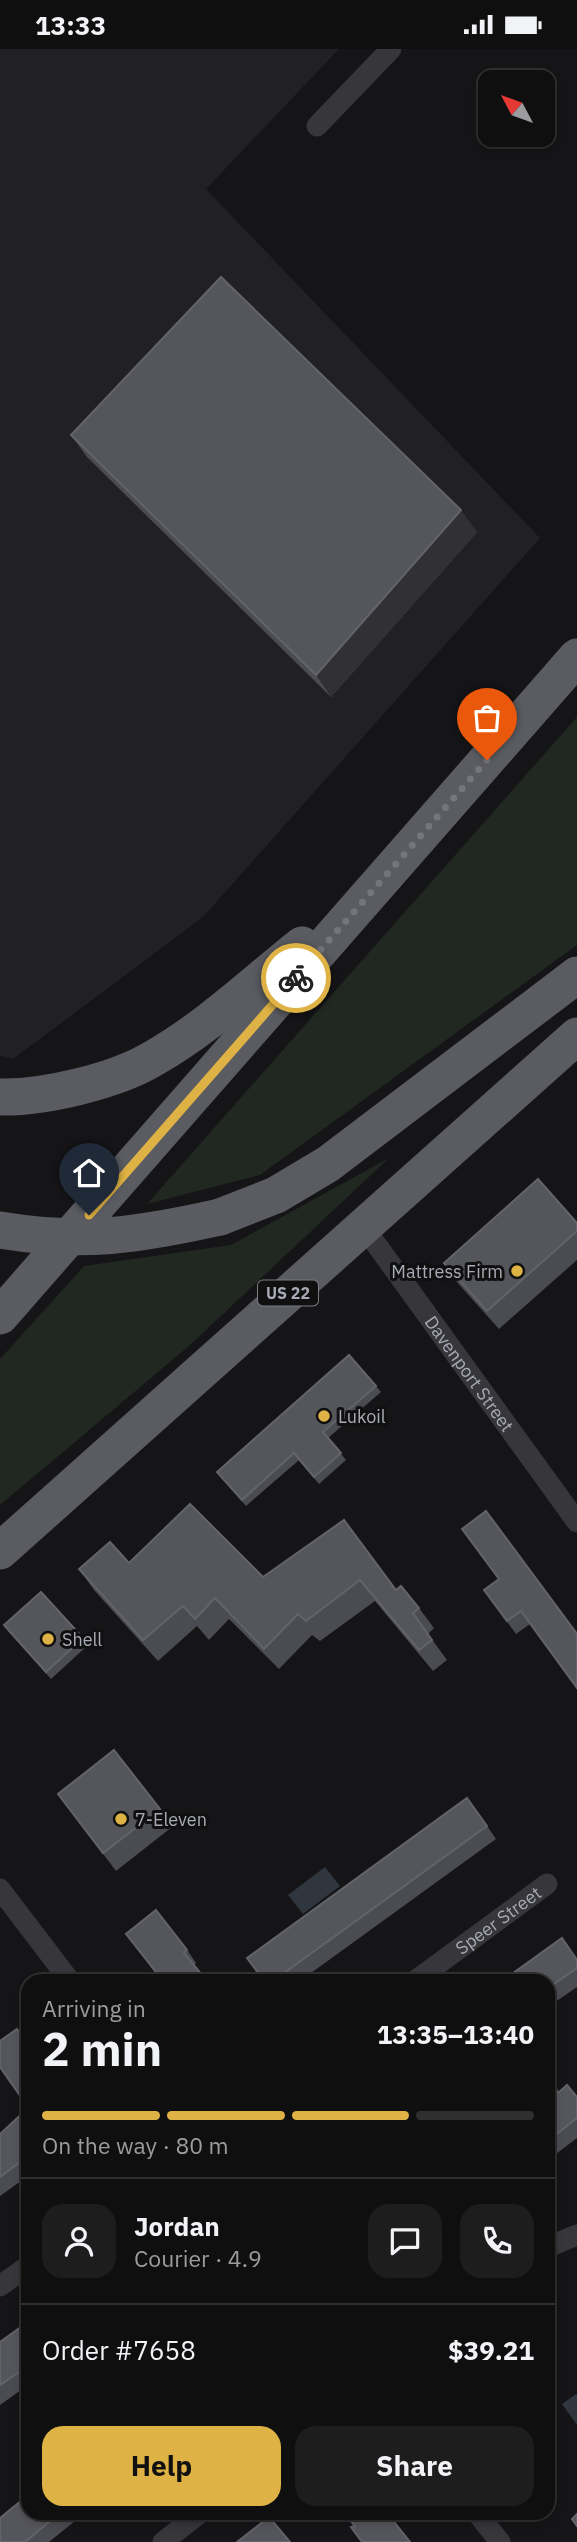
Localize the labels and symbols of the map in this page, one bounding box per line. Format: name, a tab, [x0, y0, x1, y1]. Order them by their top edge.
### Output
north arrow	[478, 70, 555, 147]
pin	[457, 688, 517, 760]
courier	[261, 943, 331, 1013]
pin	[59, 1143, 119, 1215]
place label: Mattress Firm	[391, 1260, 503, 1283]
marker: Mattress Firm	[509, 1263, 525, 1279]
road number: US 22	[258, 1281, 318, 1305]
street label: Davenport Street	[420, 1311, 519, 1436]
place label: Lukoil	[338, 1405, 386, 1428]
marker: Lukoil	[316, 1408, 332, 1424]
place label: Shell	[62, 1628, 102, 1651]
marker: Shell	[40, 1631, 56, 1647]
place label: 7-Eleven	[135, 1808, 207, 1831]
marker: 7-Eleven	[113, 1811, 129, 1827]
street label: Speer Street	[450, 1881, 546, 1959]

